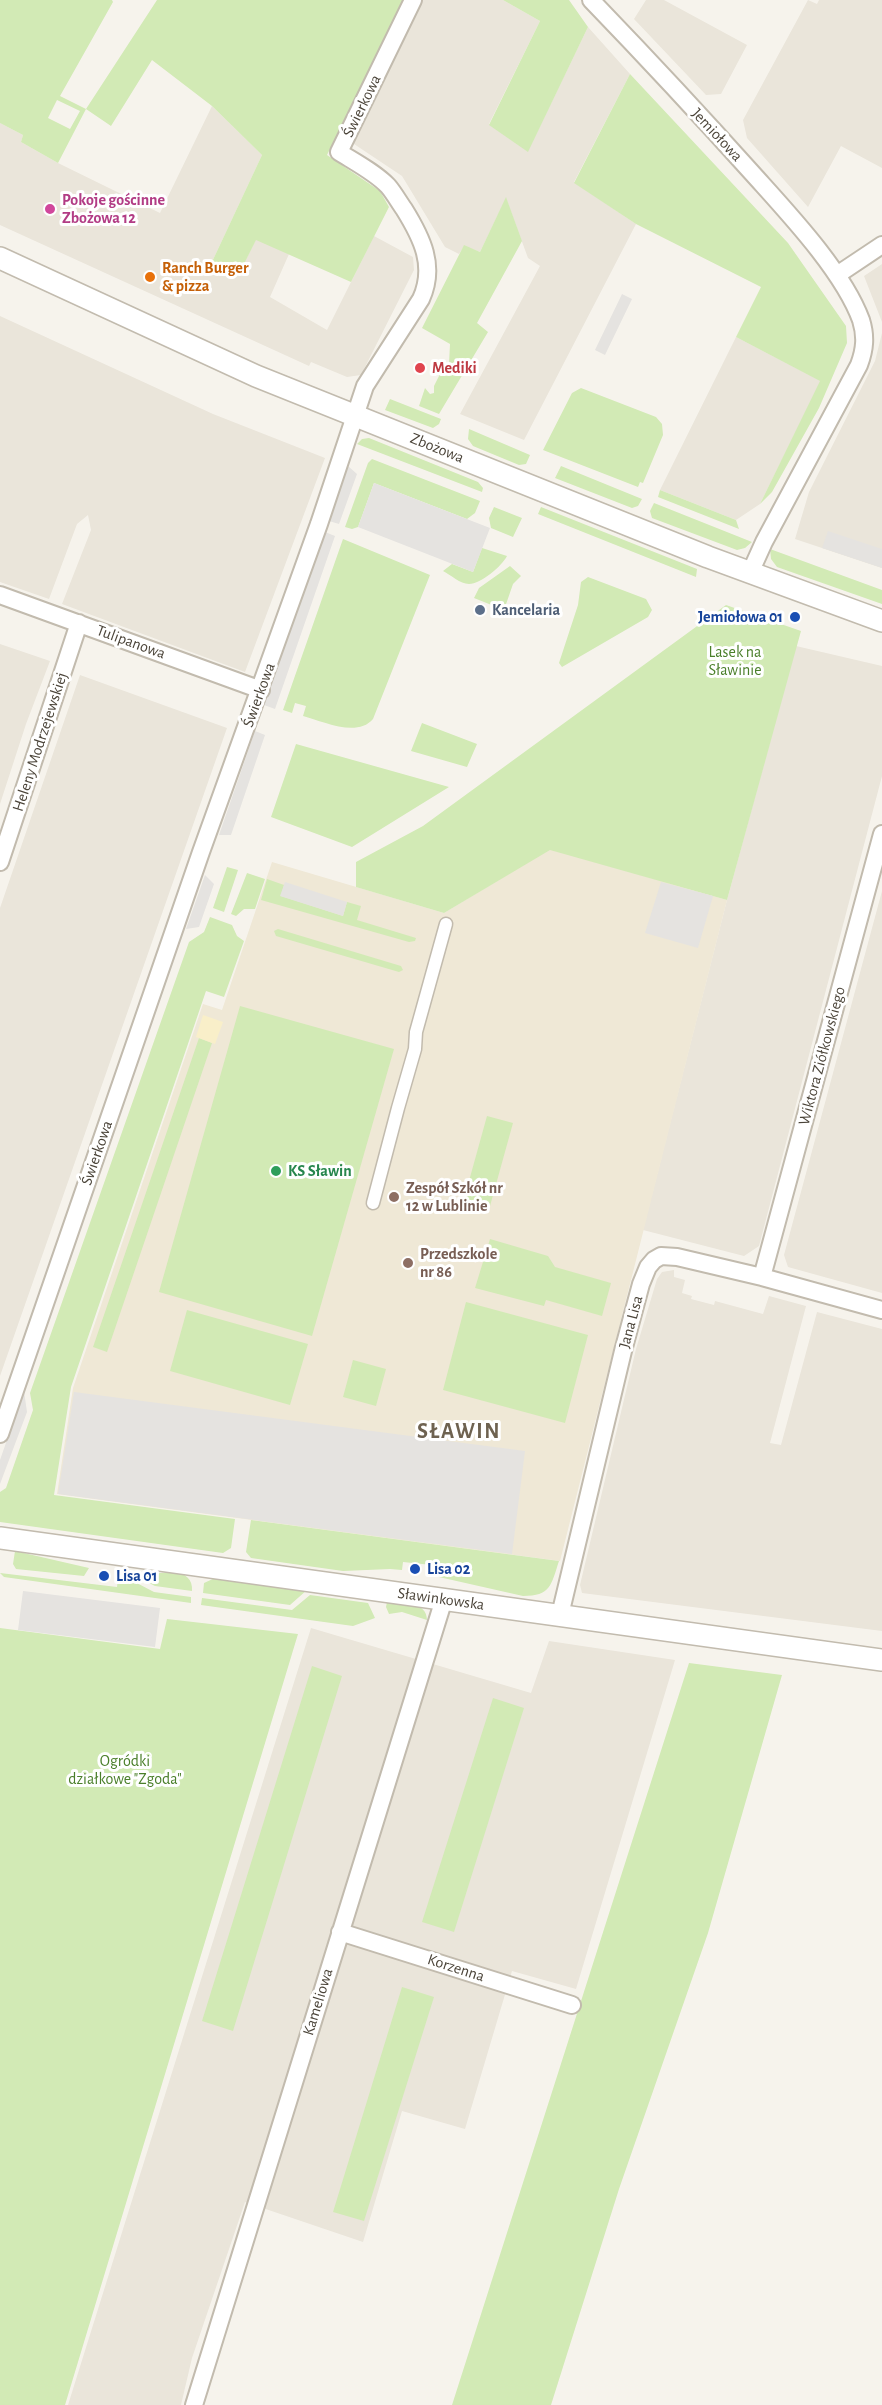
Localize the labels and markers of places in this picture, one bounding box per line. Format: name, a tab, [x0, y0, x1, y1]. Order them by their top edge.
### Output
place label: Pokoje gościnne Zbożowa 12	[62, 190, 165, 228]
marker: Pokoje gościnne Zbożowa 12	[43, 202, 57, 216]
place label: Ranch Burger & pizza	[162, 258, 248, 296]
marker: Ranch Burger & pizza	[143, 270, 157, 284]
place label: Mediki	[432, 358, 477, 378]
marker: Mediki	[413, 361, 427, 375]
place label: Kancelaria	[492, 600, 560, 620]
marker: Kancelaria	[473, 603, 487, 617]
place label: Jemiołowa 01	[698, 607, 783, 627]
marker: Jemiołowa 01	[788, 610, 802, 624]
place label: KS Sławin	[288, 1161, 352, 1181]
marker: KS Sławin	[269, 1164, 283, 1178]
place label: Zespół Szkół nr 12 w Lublinie	[406, 1178, 503, 1216]
marker: Zespół Szkół nr 12 w Lublinie	[387, 1190, 401, 1204]
place label: Przedszkole nr 86	[420, 1244, 497, 1282]
marker: Przedszkole nr 86	[401, 1256, 415, 1270]
place label: Lisa 02	[427, 1559, 470, 1579]
marker: Lisa 02	[408, 1562, 422, 1576]
place label: Lisa 01	[116, 1566, 157, 1586]
marker: Lisa 01	[97, 1569, 111, 1583]

